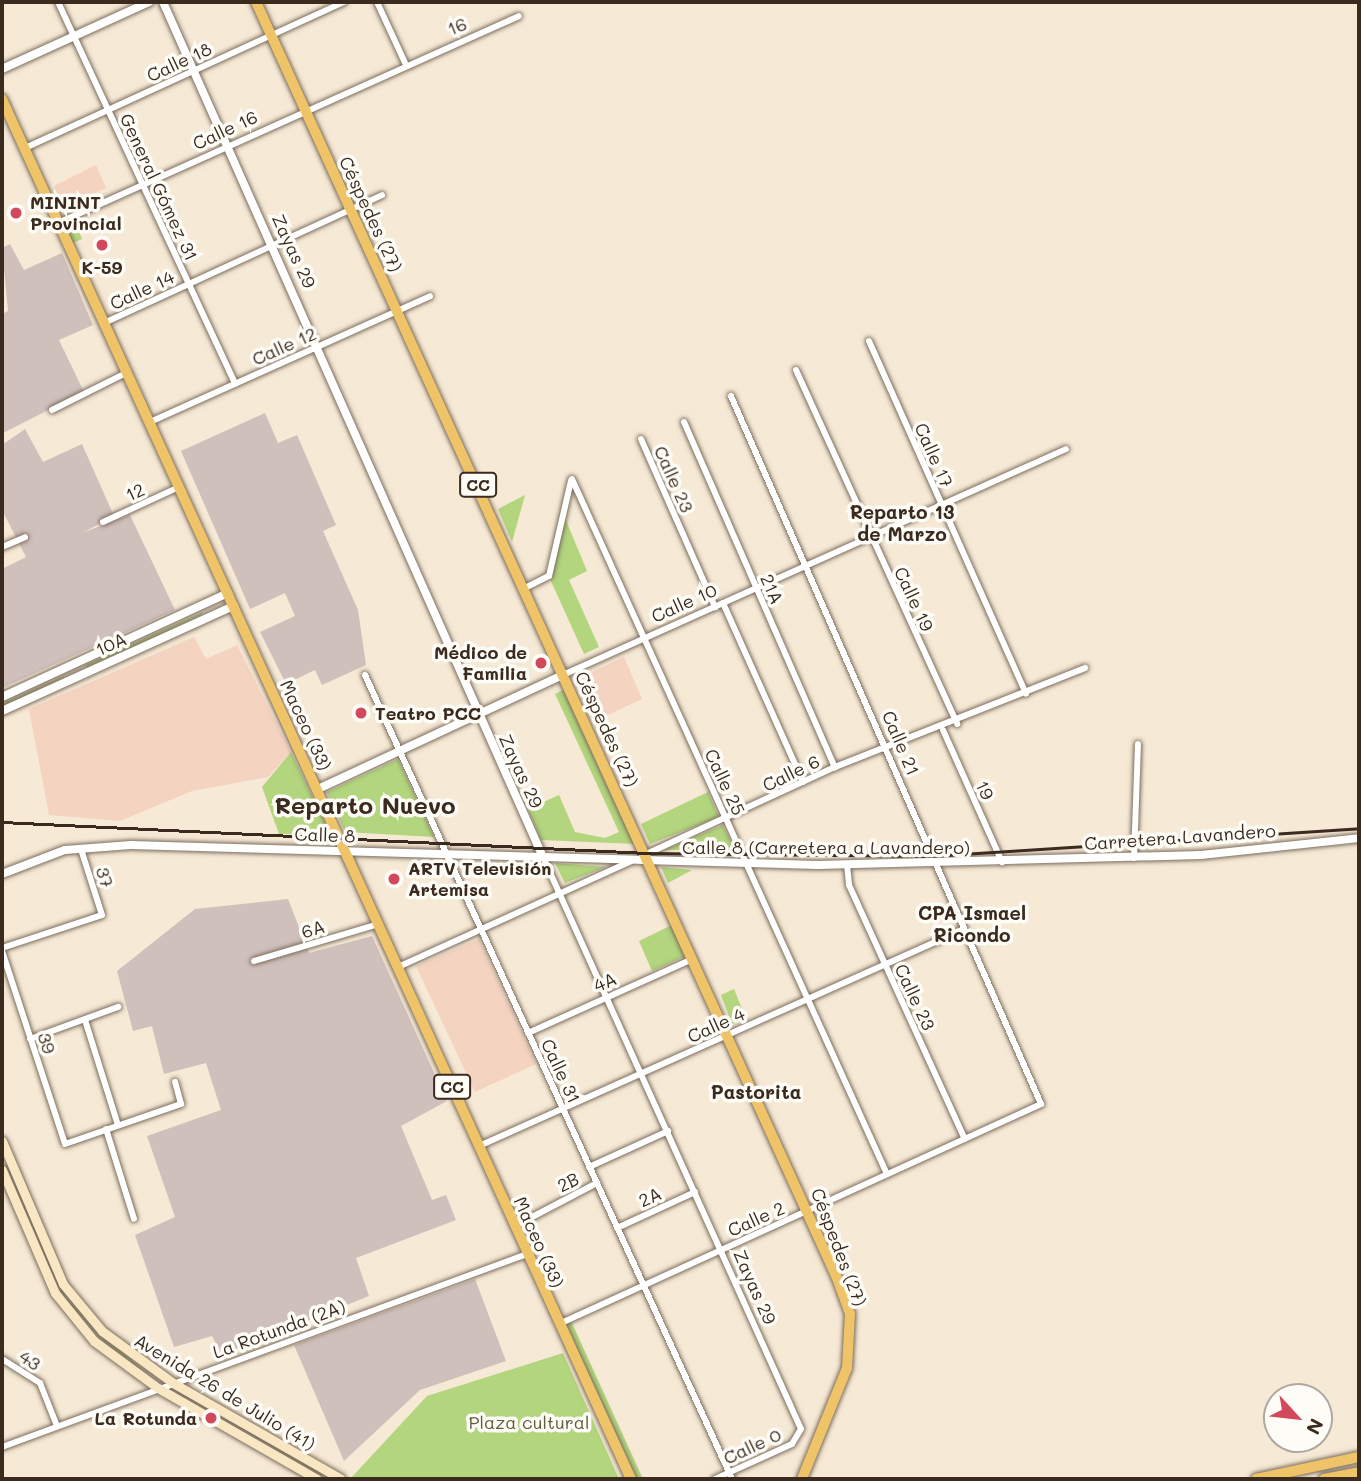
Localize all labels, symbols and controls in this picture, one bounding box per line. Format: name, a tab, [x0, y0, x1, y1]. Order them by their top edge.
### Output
street label: 16	[444, 12, 470, 40]
street label: Calle 18	[143, 38, 215, 86]
street label: Calle 16	[189, 106, 261, 154]
street label: General Gómez 31	[115, 110, 203, 264]
street label: Céspedes (27)	[335, 153, 407, 275]
place label: MININT Provincial	[30, 192, 122, 234]
marker: MININT Provincial	[8, 205, 24, 221]
street label: Zayas 29	[267, 211, 321, 291]
marker: K-59	[94, 237, 110, 253]
place label: K-59	[82, 256, 122, 278]
street label: Calle 14	[106, 266, 178, 314]
street label: Calle 12	[249, 322, 319, 370]
street label: Calle 17	[910, 420, 958, 490]
street label: Calle 23	[650, 442, 698, 516]
road number: CC	[459, 472, 497, 498]
street label: 12	[122, 478, 148, 506]
district label: Reparto 13 de Marzo	[850, 501, 954, 545]
street label: Calle 19	[890, 563, 938, 635]
street label: 21A	[756, 571, 788, 607]
street label: Calle 10	[648, 579, 720, 627]
street label: 10A	[92, 628, 130, 660]
place label: Médico de Familia	[434, 642, 527, 684]
marker: Médico de Familia	[533, 655, 549, 671]
street label: Céspedes (27)	[571, 668, 643, 790]
street label: Maceo (33)	[276, 676, 336, 774]
place label: Teatro PCC	[375, 702, 481, 724]
marker: Teatro PCC	[353, 705, 369, 721]
street label: Calle 21	[878, 707, 924, 779]
street label: Zayas 29	[494, 731, 548, 811]
street label: Calle 25	[700, 745, 750, 819]
street label: Calle 6	[759, 750, 823, 796]
street label: 19	[971, 777, 999, 803]
district label: Reparto Nuevo	[275, 791, 455, 819]
street label: Carretera Lavandero	[1083, 820, 1277, 854]
street label: Calle 8	[294, 823, 356, 847]
street label: Calle 8 (Carretera a Lavandero)	[682, 836, 970, 858]
place label: ARTV Televisión Artemisa	[408, 858, 551, 900]
street label: 37	[92, 864, 118, 890]
marker: ARTV Televisión Artemisa	[386, 871, 402, 887]
district label: CPA Ismael Ricondo	[918, 902, 1026, 946]
street label: 6A	[299, 915, 327, 943]
street label: Calle 23	[890, 960, 940, 1034]
street label: 4A	[590, 967, 620, 997]
street label: Calle 4	[684, 1003, 748, 1047]
street label: 39	[33, 1030, 61, 1056]
street label: Calle 31	[537, 1035, 585, 1107]
road number: CC	[433, 1074, 471, 1100]
district label: Pastorita	[711, 1081, 801, 1103]
street label: 2B	[554, 1168, 582, 1196]
street label: 2A	[635, 1182, 665, 1212]
street label: Céspedes (27)	[807, 1185, 871, 1309]
street label: Maceo (33)	[509, 1193, 569, 1291]
street label: Calle 2	[724, 1197, 788, 1241]
street label: Zayas 29	[729, 1246, 781, 1328]
street label: La Rotunda (2A)	[210, 1295, 348, 1363]
street label: Avenida 26 de Julio (41)	[131, 1329, 319, 1455]
street label: 43	[15, 1345, 45, 1375]
north arrow	[1263, 1383, 1333, 1453]
place label: La Rotunda	[95, 1407, 197, 1429]
marker: La Rotunda	[203, 1410, 219, 1426]
park label: Plaza cultural	[468, 1411, 590, 1433]
text: N	[1301, 1415, 1330, 1439]
street label: Calle 0	[720, 1423, 784, 1469]

